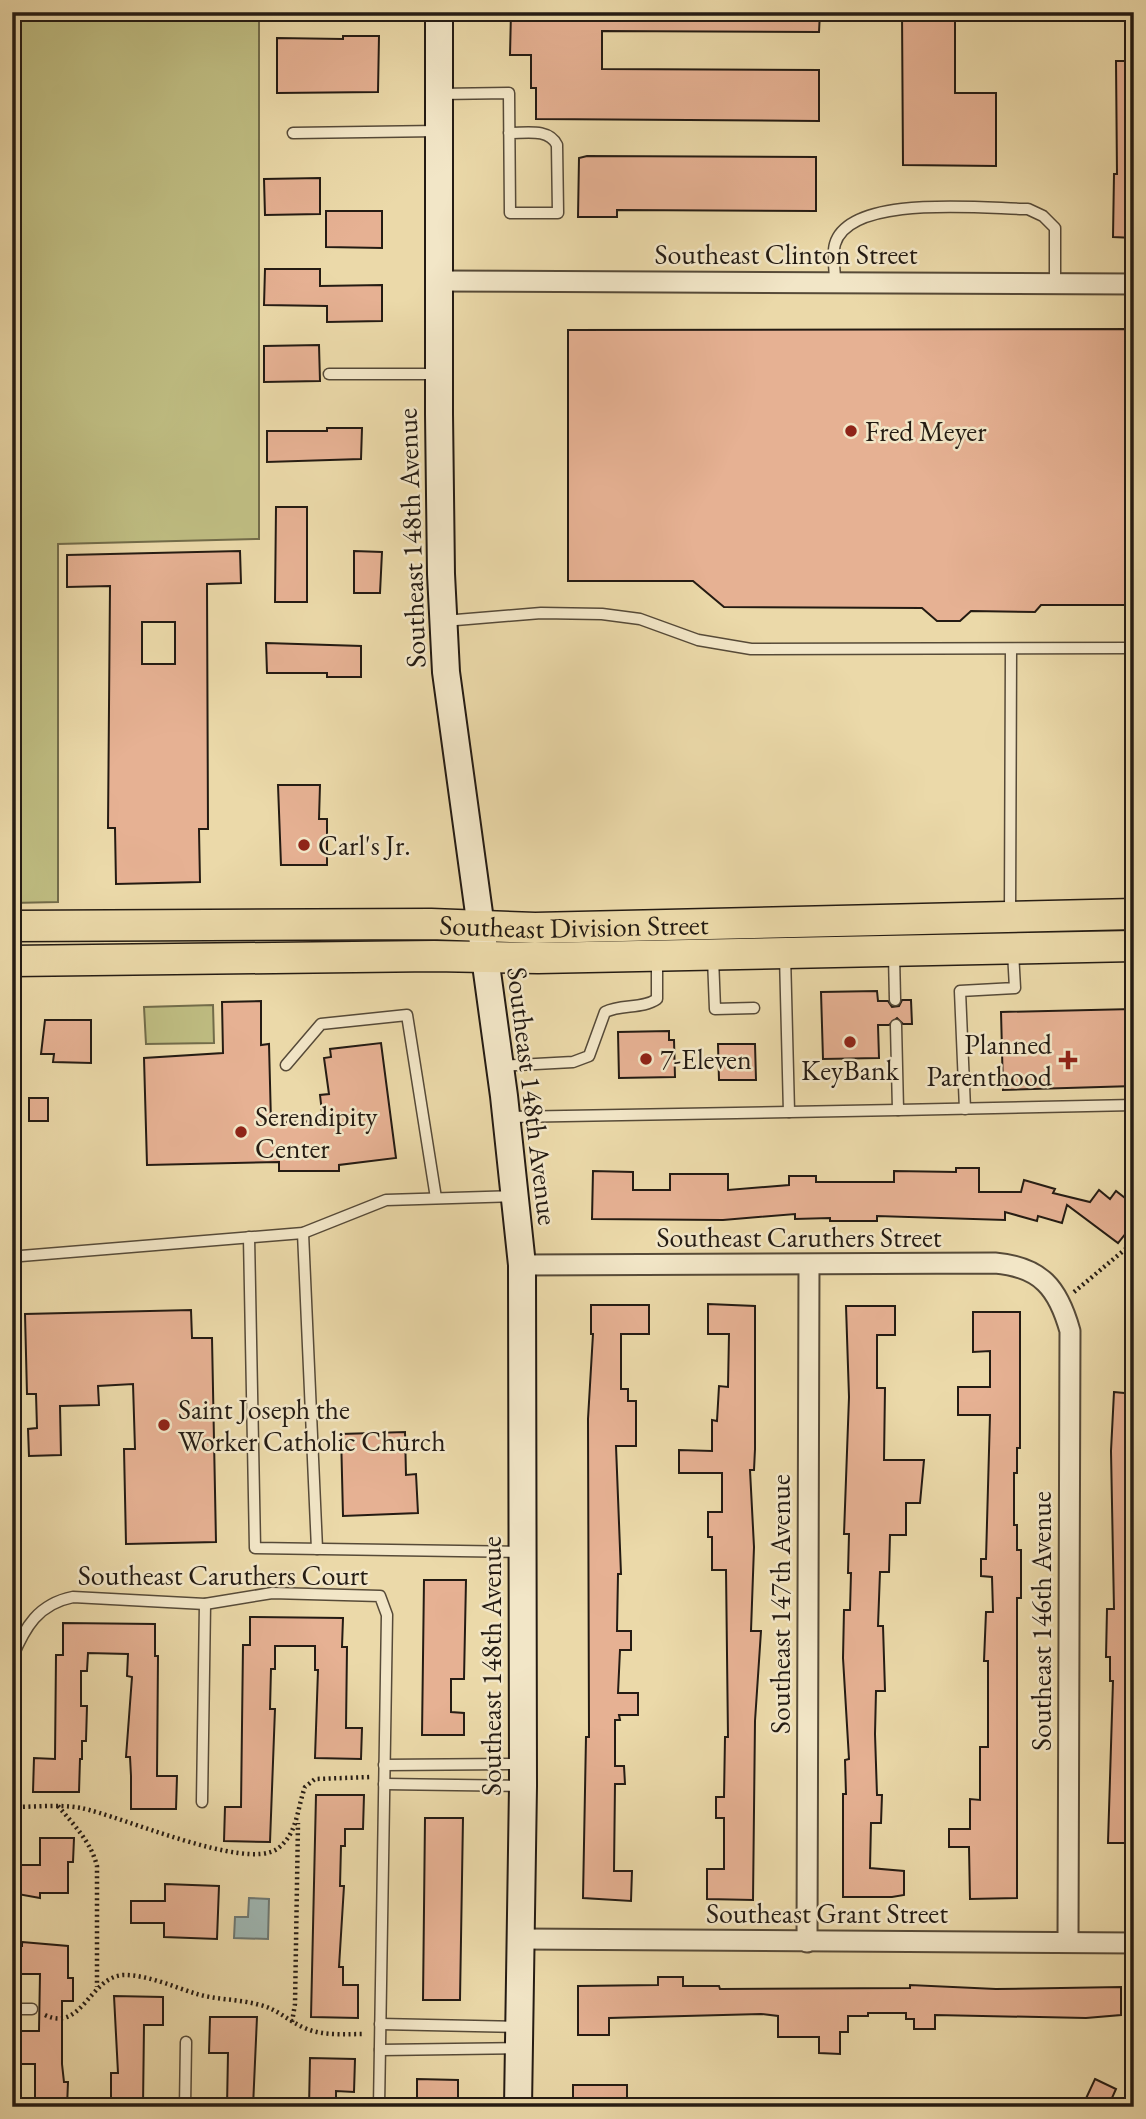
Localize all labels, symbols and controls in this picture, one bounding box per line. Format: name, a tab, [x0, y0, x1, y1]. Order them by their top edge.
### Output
street label: Southeast Clinton Street	[654, 236, 918, 272]
street label: Southeast 148th Avenue	[388, 407, 434, 668]
place label: Fred Meyer	[865, 413, 987, 449]
marker: Fred Meyer	[843, 423, 859, 439]
place label: Carl's Jr.	[318, 827, 411, 863]
marker: Carl's Jr.	[296, 837, 312, 853]
street label: Southeast Division Street	[439, 906, 709, 946]
street label: Southeast 148th Avenue	[499, 965, 567, 1227]
place label: Planned Parenthood	[927, 1026, 1053, 1094]
marker: KeyBank	[842, 1034, 858, 1050]
place label: 7-Eleven	[660, 1041, 752, 1077]
marker: Planned Parenthood	[1058, 1050, 1078, 1070]
marker: 7-Eleven	[638, 1051, 654, 1067]
place label: KeyBank	[801, 1052, 900, 1088]
place label: Serendipity Center	[255, 1098, 378, 1166]
marker: Serendipity Center	[233, 1124, 249, 1140]
street label: Southeast Caruthers Street	[656, 1219, 942, 1255]
place label: Saint Joseph the Worker Catholic Church	[178, 1391, 446, 1459]
marker: Saint Joseph the Worker Catholic Church	[156, 1417, 172, 1433]
street label: Southeast 147th Avenue	[762, 1474, 798, 1734]
street label: Southeast 146th Avenue	[1023, 1491, 1059, 1751]
street label: Southeast 148th Avenue	[473, 1536, 509, 1796]
street label: Southeast Caruthers Court	[78, 1557, 368, 1593]
street label: Southeast Grant Street	[706, 1895, 948, 1931]

